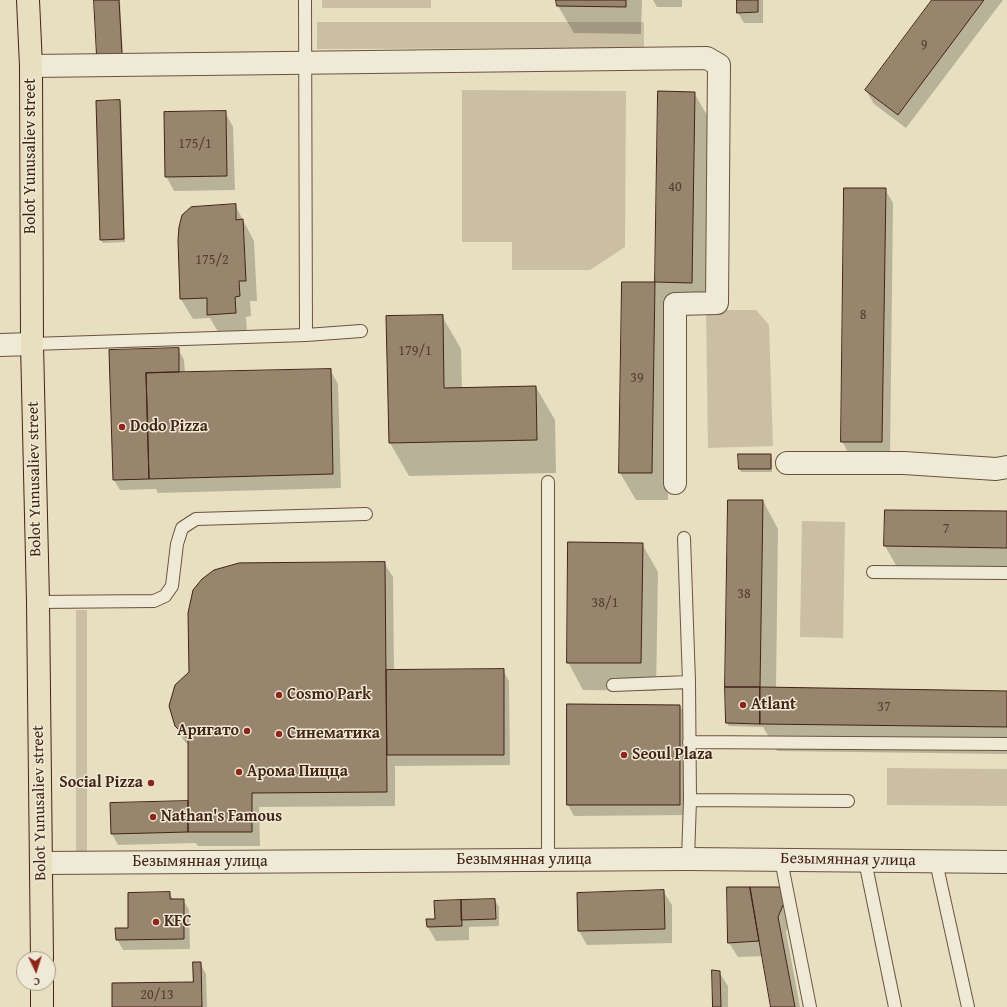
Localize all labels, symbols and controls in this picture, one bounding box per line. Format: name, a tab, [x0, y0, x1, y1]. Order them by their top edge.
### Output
house number: 9	[921, 37, 927, 53]
street label: Bolot Yunusaliev street	[21, 78, 41, 234]
house number: 175/1	[178, 136, 212, 152]
house number: 40	[668, 179, 682, 195]
house number: 175/2	[195, 252, 229, 268]
house number: 8	[860, 307, 866, 323]
house number: 179/1	[398, 343, 432, 359]
house number: 39	[630, 370, 644, 386]
street label: Bolot Yunusaliev street	[24, 401, 46, 557]
place label: Dodo Pizza	[130, 417, 208, 437]
marker: Dodo Pizza	[117, 422, 127, 432]
house number: 7	[943, 521, 949, 537]
house number: 38	[737, 586, 751, 602]
house number: 38/1	[592, 595, 618, 611]
place label: Cosmo Park	[287, 685, 371, 705]
marker: Cosmo Park	[274, 690, 284, 700]
place label: Atlant	[751, 695, 796, 715]
house number: 37	[877, 699, 891, 715]
marker: Atlant	[738, 700, 748, 710]
place label: Аригато	[177, 721, 239, 741]
place label: Синематика	[287, 724, 380, 744]
street label: Bolot Yunusaliev street	[29, 725, 51, 881]
marker: Аригато	[242, 726, 252, 736]
marker: Синематика	[274, 729, 284, 739]
place label: Seoul Plaza	[632, 745, 713, 765]
marker: Seoul Plaza	[619, 750, 629, 760]
place label: Арома Пицца	[247, 762, 348, 782]
marker: Арома Пицца	[234, 767, 244, 777]
place label: Social Pizza	[59, 773, 143, 793]
marker: Social Pizza	[146, 778, 156, 788]
place label: Nathan's Famous	[161, 807, 282, 827]
marker: Nathan's Famous	[148, 812, 158, 822]
street label: Безымянная улица	[780, 849, 916, 871]
street label: Безымянная улица	[456, 850, 592, 870]
street label: Безымянная улица	[132, 852, 268, 872]
place label: KFC	[164, 912, 191, 932]
marker: KFC	[151, 917, 161, 927]
north arrow	[16, 951, 56, 991]
text: С	[33, 974, 40, 990]
house number: 20/13	[140, 987, 174, 1003]

